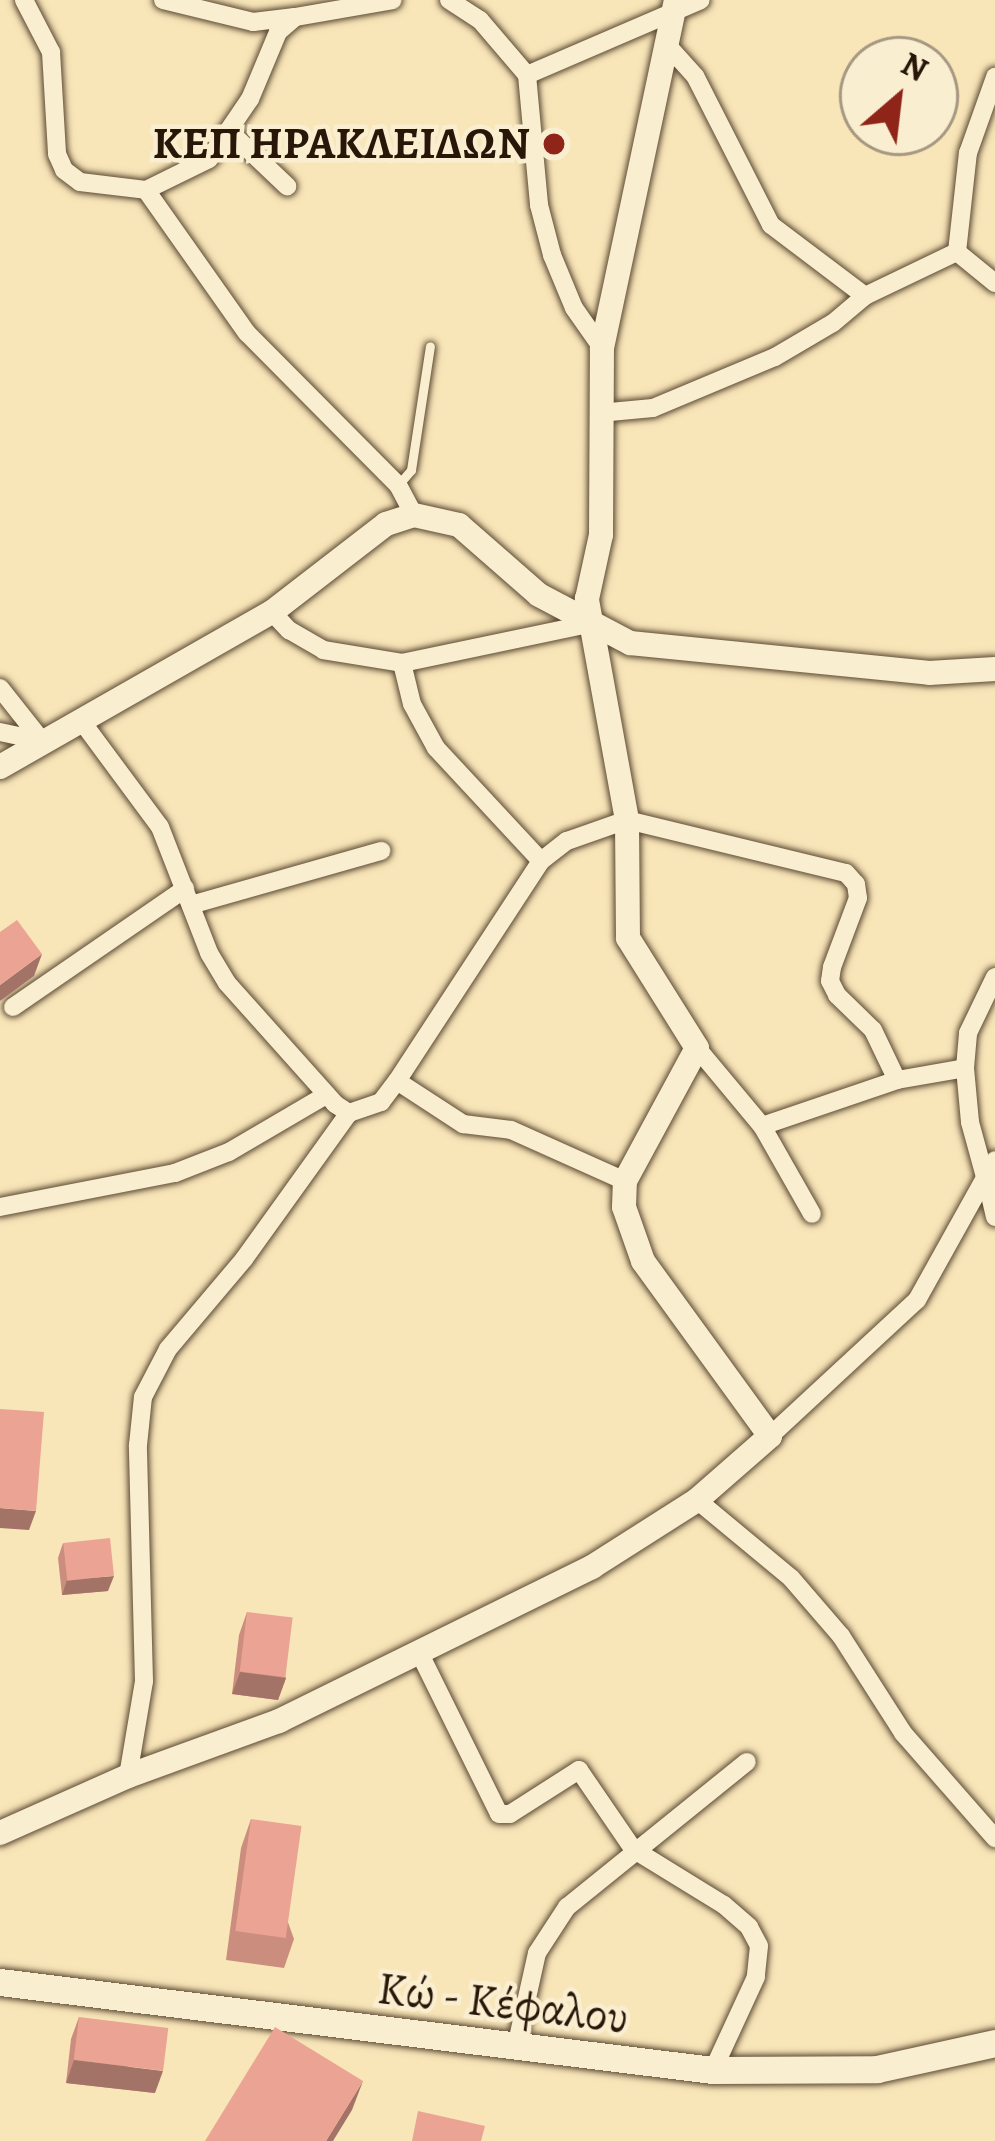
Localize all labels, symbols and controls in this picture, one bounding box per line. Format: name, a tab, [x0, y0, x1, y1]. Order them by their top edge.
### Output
north arrow	[839, 36, 959, 156]
text: N	[894, 41, 936, 92]
place label: ΚΕΠ ΗΡΑΚΛΕΙΔΩΝ	[152, 117, 530, 171]
marker: ΚΕΠ ΗΡΑΚΛΕΙΔΩΝ	[541, 131, 567, 157]
street label: Κώ - Κέφαλου	[374, 1961, 632, 2045]

